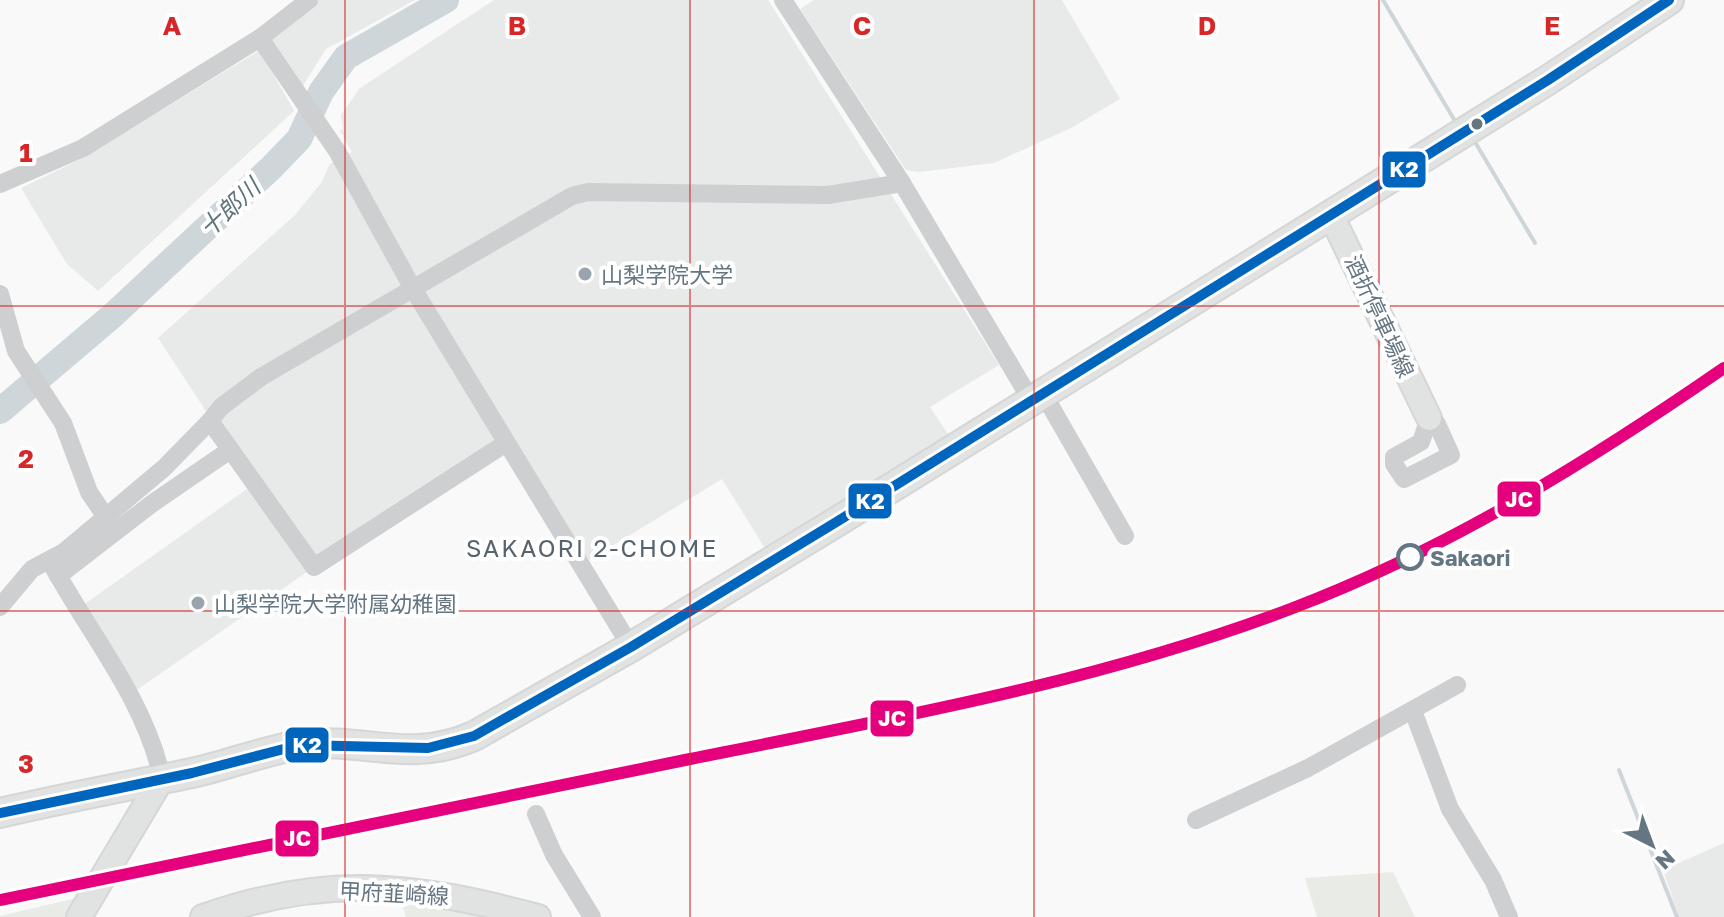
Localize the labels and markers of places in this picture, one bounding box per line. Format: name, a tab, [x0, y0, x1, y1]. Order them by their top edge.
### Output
unlabelled marker	[1469, 116, 1485, 132]
place label: 山梨学院大学	[601, 261, 733, 288]
marker: 山梨学院大学	[576, 265, 594, 283]
marker: Sakaori	[1397, 544, 1423, 570]
place label: Sakaori	[1430, 544, 1511, 571]
place label: 山梨学院大学附属幼稚園	[214, 590, 456, 617]
marker: 山梨学院大学附属幼稚園	[189, 594, 207, 612]

